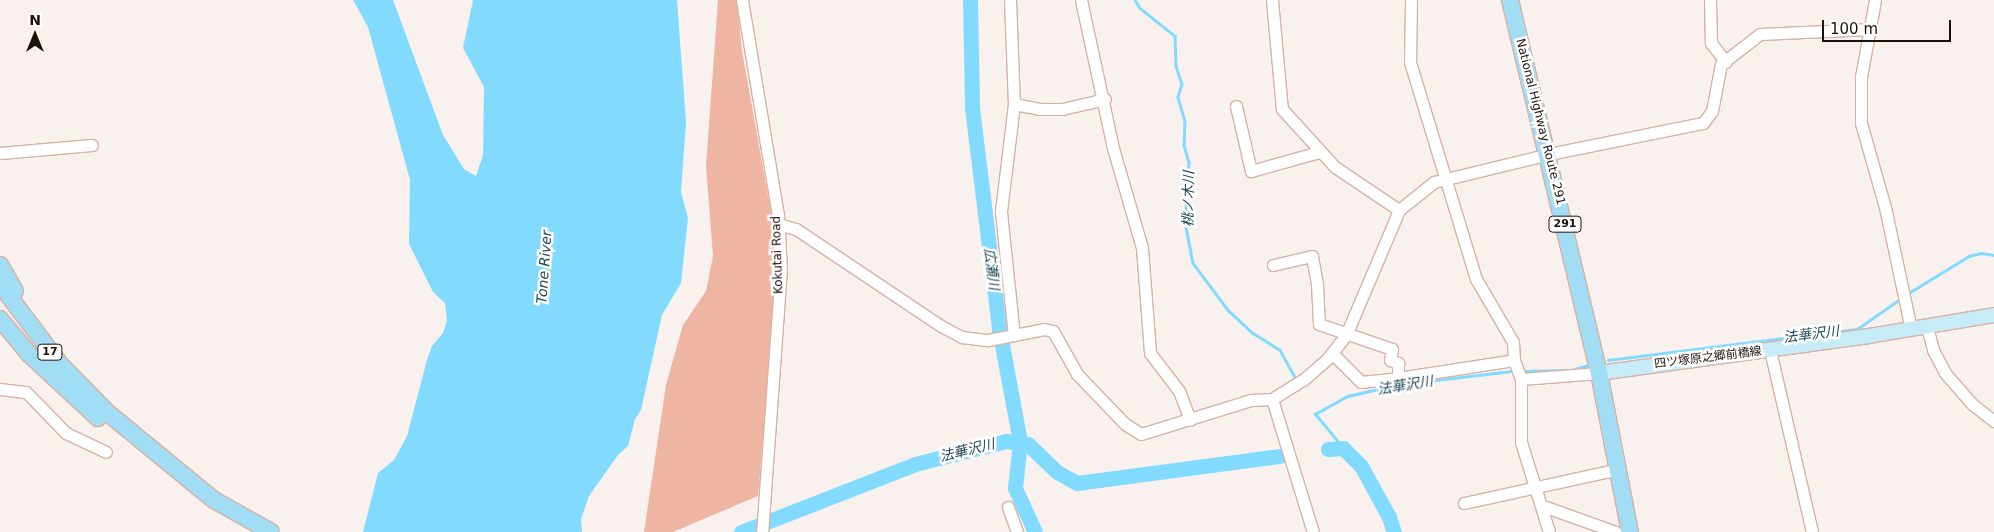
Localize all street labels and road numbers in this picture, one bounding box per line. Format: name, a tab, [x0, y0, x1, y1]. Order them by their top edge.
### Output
street label: National Highway Route 291	[1512, 37, 1568, 207]
road number: 291	[1548, 215, 1582, 232]
street label: Kokutai Road	[769, 216, 787, 294]
road number: 17	[36, 344, 64, 361]
street label: 四ツ塚原之郷前橋線	[1654, 344, 1762, 372]

